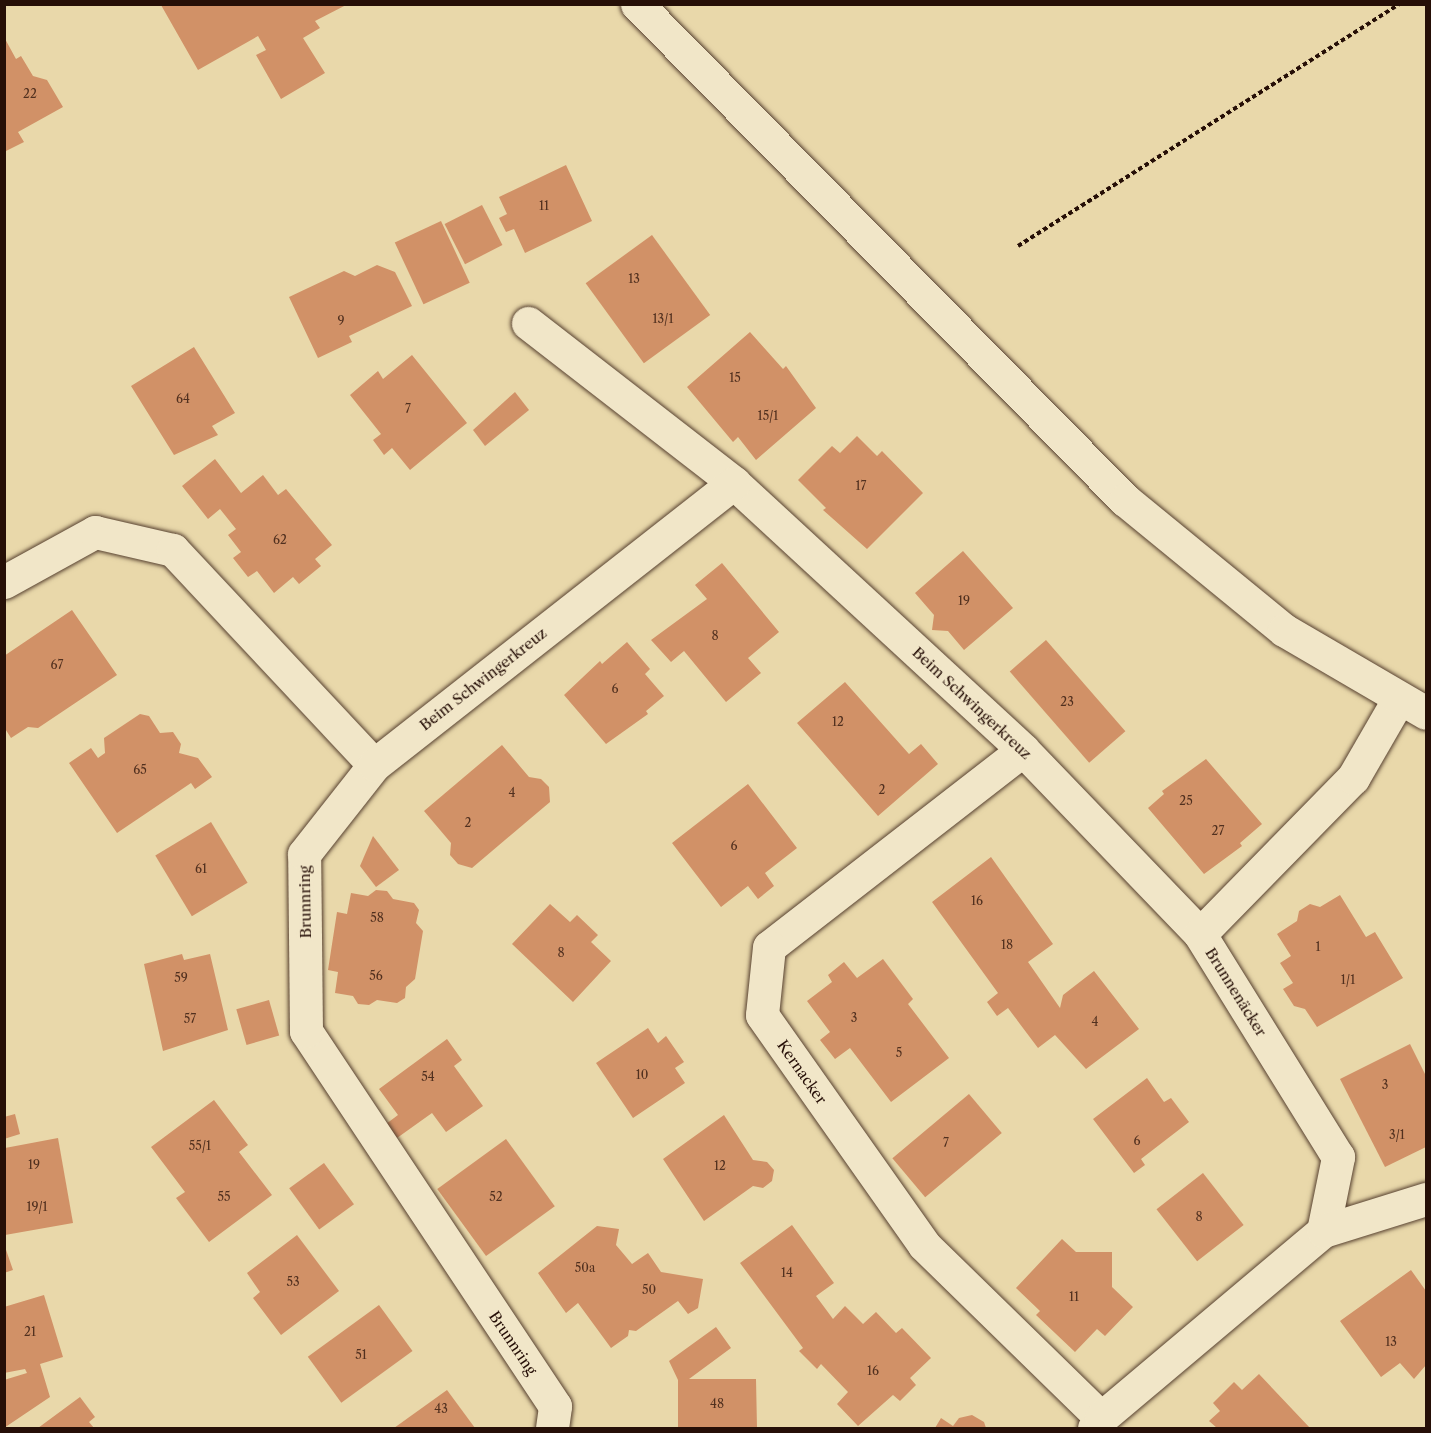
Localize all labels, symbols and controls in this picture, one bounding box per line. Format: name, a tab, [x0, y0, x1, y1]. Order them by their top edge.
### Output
house number: 22	[23, 87, 37, 101]
house number: 11	[539, 199, 549, 213]
house number: 13	[628, 272, 640, 286]
house number: 13/1	[653, 312, 673, 326]
house number: 9	[337, 314, 345, 328]
house number: 15	[729, 371, 741, 385]
house number: 64	[176, 392, 190, 406]
house number: 7	[405, 402, 411, 416]
house number: 15/1	[758, 409, 778, 423]
house number: 17	[856, 479, 866, 493]
house number: 62	[273, 533, 287, 547]
house number: 19	[958, 594, 970, 608]
street label: Beim Schwingerkreuz	[416, 624, 550, 734]
house number: 8	[711, 629, 719, 643]
street label: Beim Schwingerkreuz	[909, 643, 1035, 763]
house number: 67	[51, 658, 63, 672]
house number: 6	[611, 682, 619, 696]
house number: 23	[1060, 695, 1074, 709]
house number: 12	[832, 715, 844, 729]
house number: 65	[133, 763, 147, 777]
house number: 2	[879, 783, 885, 797]
house number: 4	[509, 786, 515, 800]
house number: 25	[1179, 794, 1193, 808]
house number: 2	[465, 816, 471, 830]
house number: 27	[1212, 824, 1224, 838]
house number: 6	[730, 839, 738, 853]
house number: 61	[195, 862, 207, 876]
street label: Brunnring	[295, 865, 315, 939]
house number: 16	[971, 894, 983, 908]
house number: 58	[370, 911, 384, 925]
house number: 18	[1001, 938, 1013, 952]
house number: 1	[1315, 940, 1321, 954]
street label: Brunnenäcker	[1202, 944, 1270, 1040]
house number: 8	[557, 946, 565, 960]
house number: 56	[369, 969, 383, 983]
house number: 59	[174, 971, 188, 985]
house number: 1/1	[1341, 973, 1355, 987]
house number: 3	[851, 1011, 857, 1025]
house number: 57	[184, 1012, 196, 1026]
house number: 4	[1092, 1015, 1098, 1029]
street label: Kernacker	[773, 1037, 831, 1107]
house number: 5	[896, 1046, 902, 1060]
house number: 10	[636, 1068, 648, 1082]
house number: 54	[421, 1070, 435, 1084]
house number: 3	[1382, 1078, 1388, 1092]
house number: 3/1	[1389, 1128, 1405, 1142]
house number: 6	[1133, 1134, 1141, 1148]
house number: 7	[943, 1136, 949, 1150]
house number: 55/1	[189, 1139, 211, 1153]
house number: 19	[28, 1158, 40, 1172]
house number: 12	[714, 1159, 726, 1173]
house number: 55	[217, 1190, 231, 1204]
house number: 52	[489, 1190, 503, 1204]
house number: 19/1	[26, 1200, 48, 1214]
house number: 8	[1195, 1210, 1203, 1224]
house number: 50a	[575, 1261, 595, 1275]
house number: 14	[781, 1266, 793, 1280]
house number: 53	[286, 1275, 300, 1289]
house number: 50	[642, 1283, 656, 1297]
house number: 11	[1069, 1290, 1079, 1304]
street label: Brunnring	[485, 1308, 541, 1378]
house number: 21	[24, 1325, 36, 1339]
house number: 13	[1385, 1335, 1397, 1349]
house number: 51	[355, 1348, 367, 1362]
house number: 16	[867, 1364, 879, 1378]
house number: 48	[710, 1397, 724, 1411]
house number: 43	[434, 1402, 448, 1416]

